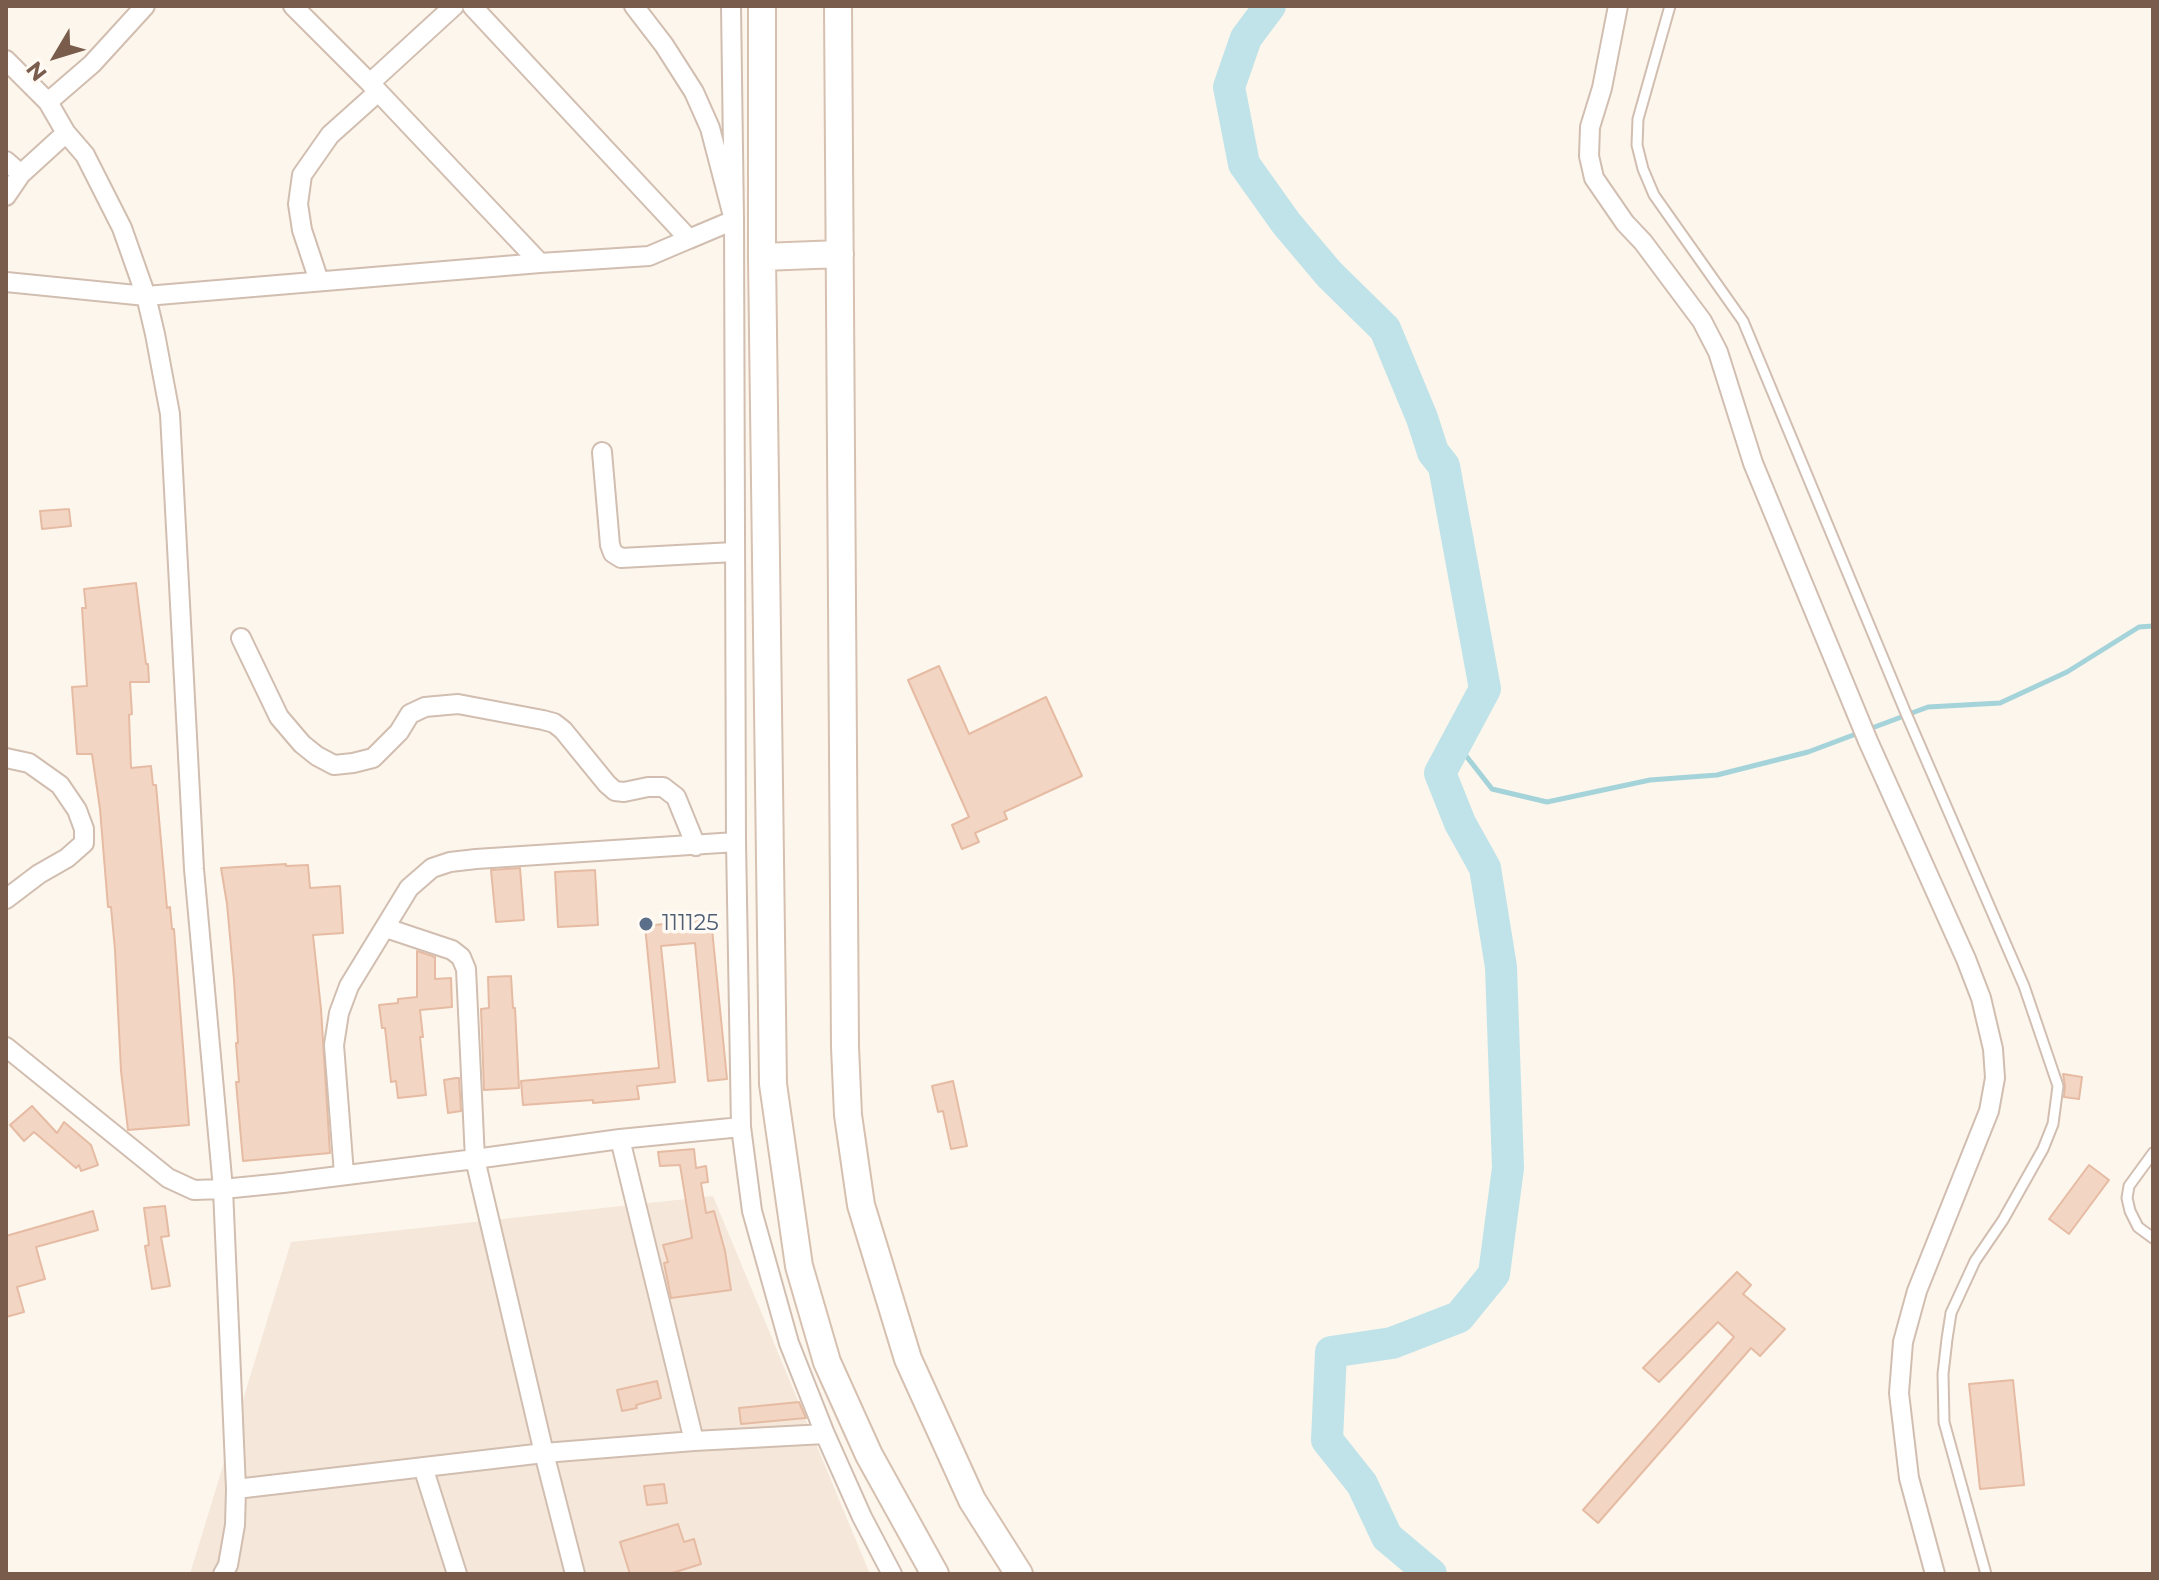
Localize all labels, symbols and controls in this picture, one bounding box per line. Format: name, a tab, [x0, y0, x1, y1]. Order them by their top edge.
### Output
north arrow	[16, 16, 96, 96]
text: N	[21, 56, 53, 86]
place label: 111125	[662, 911, 719, 937]
marker: 111125	[637, 915, 655, 933]

